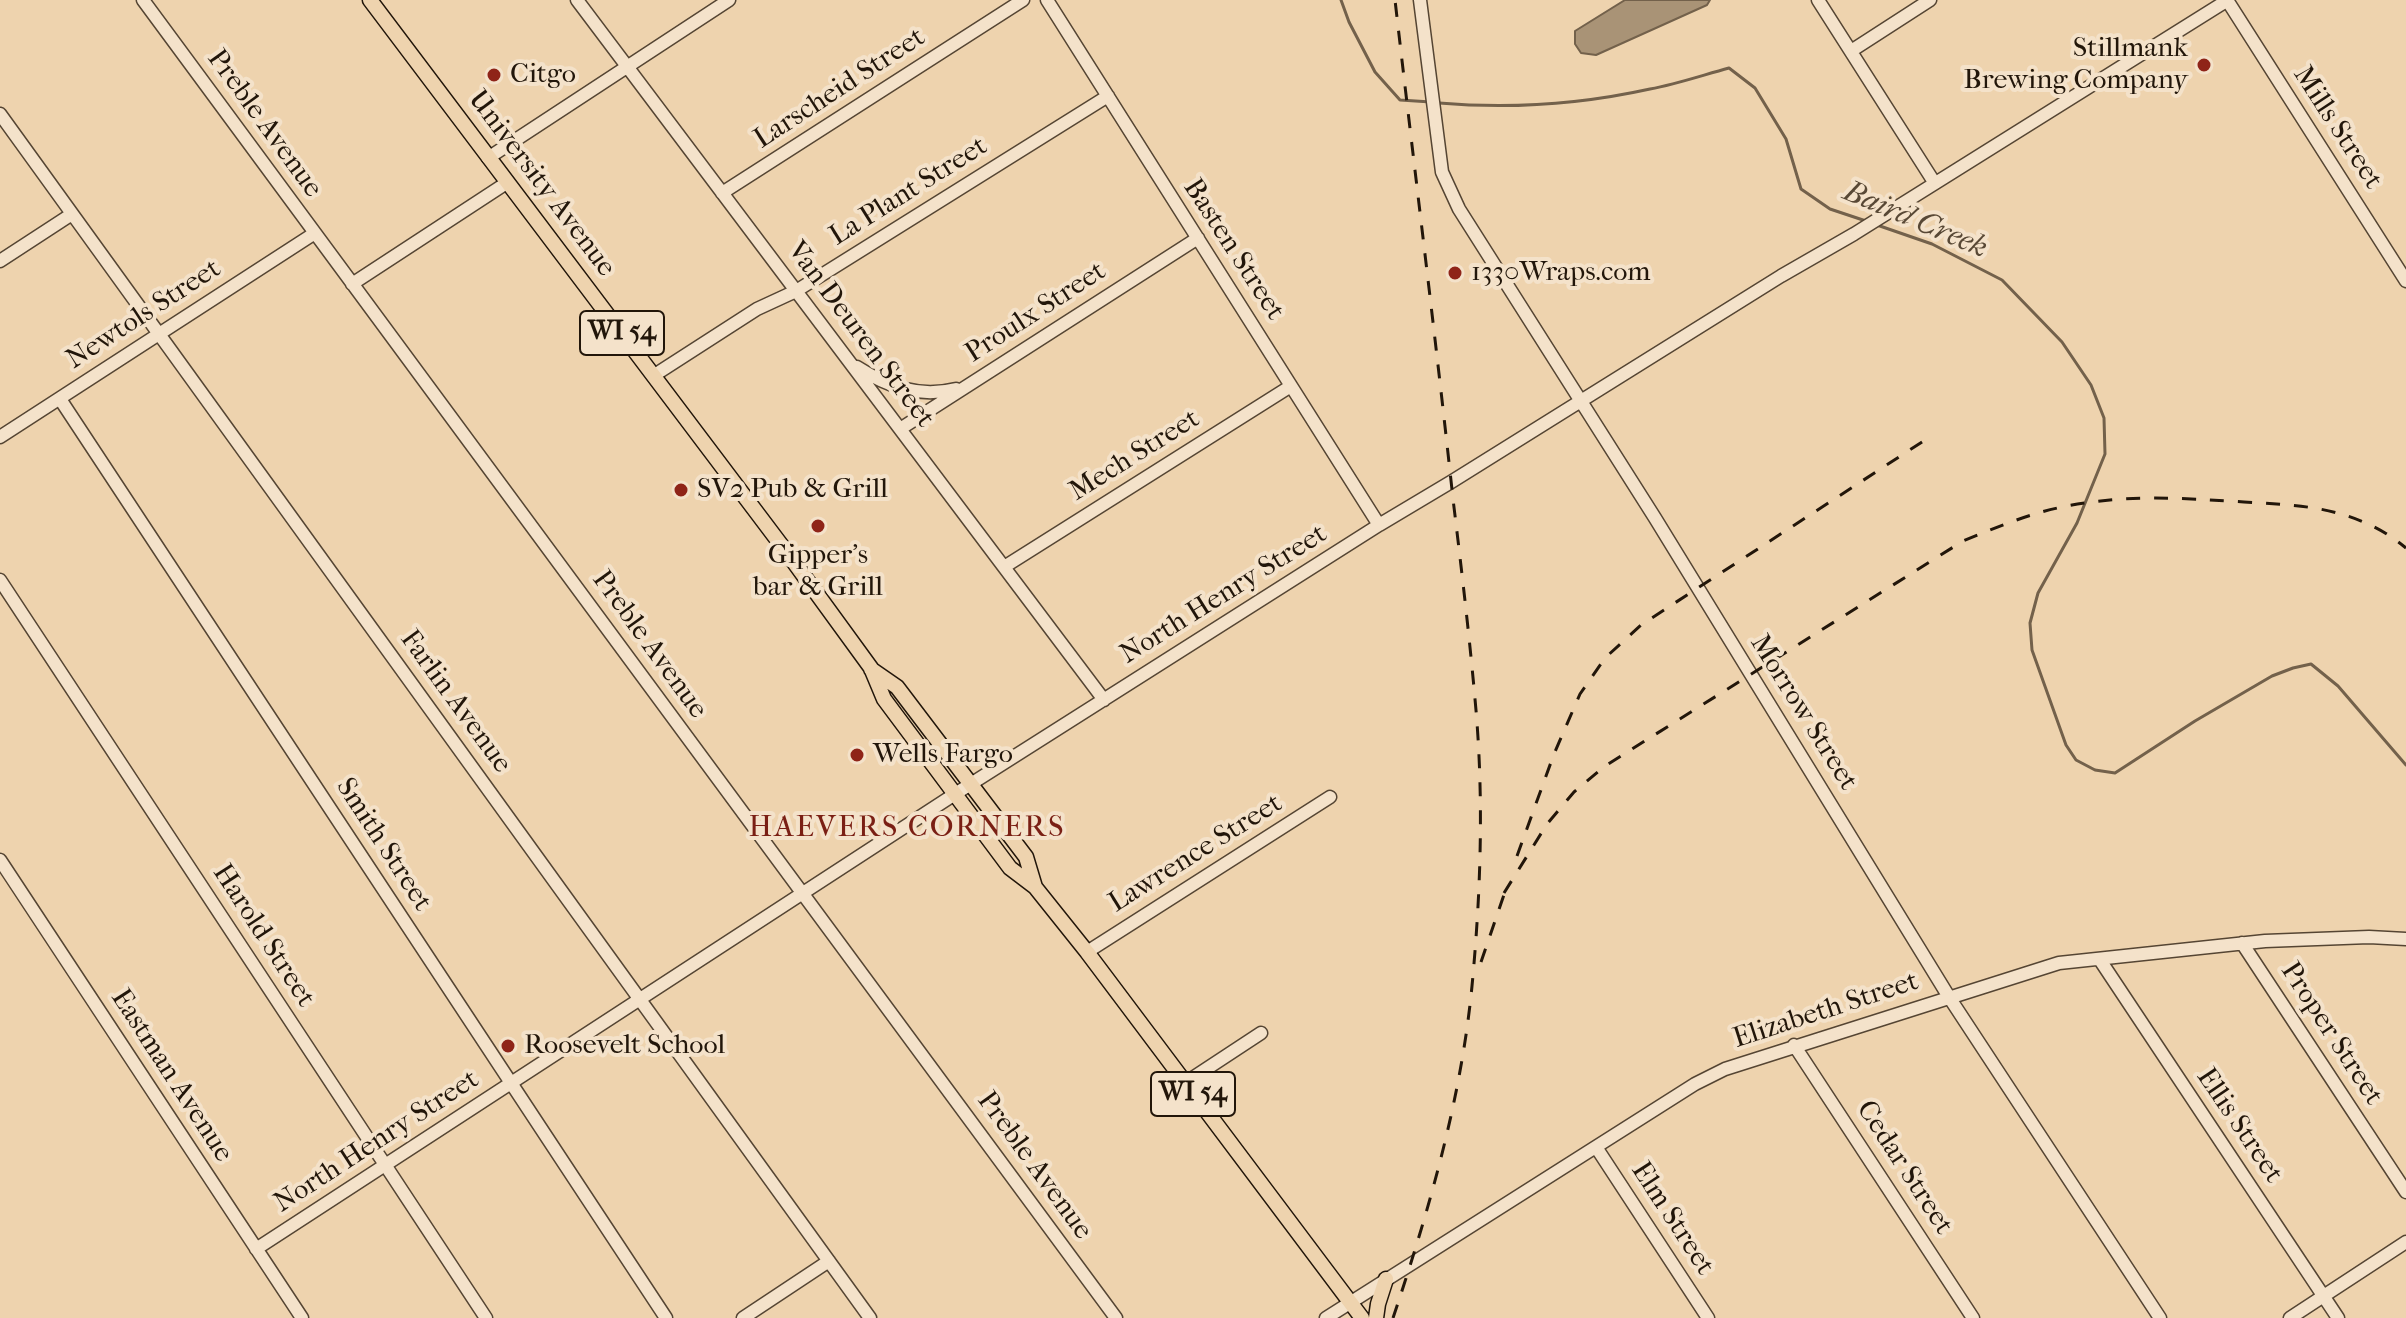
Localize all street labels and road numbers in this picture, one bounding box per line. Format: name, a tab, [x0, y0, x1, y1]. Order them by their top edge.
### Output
street label: Larscheid Street	[748, 21, 932, 157]
street label: Preble Avenue	[199, 43, 329, 205]
street label: Mills Street	[2285, 60, 2389, 196]
street label: University Avenue	[460, 84, 622, 284]
street label: La Plant Street	[824, 130, 994, 254]
street label: Basten Street	[1175, 173, 1291, 327]
street label: Van Deuren Street	[779, 235, 941, 435]
street label: Newtols Street	[61, 253, 227, 377]
street label: Proulx Street	[959, 255, 1113, 371]
road number: WI 54	[580, 311, 664, 355]
street label: Mech Street	[1064, 403, 1206, 509]
street label: North Henry Street	[1115, 518, 1333, 672]
street label: Preble Avenue	[584, 564, 714, 726]
street label: Farlin Avenue	[392, 624, 518, 780]
street label: Morrow Street	[1742, 629, 1864, 797]
street label: Smith Street	[328, 772, 438, 918]
street label: Lawrence Street	[1103, 787, 1289, 921]
street label: Harold Street	[204, 858, 322, 1014]
street label: Proper Street	[2272, 956, 2390, 1112]
street label: Elizabeth Street	[1729, 965, 1923, 1057]
street label: Eastman Avenue	[103, 983, 239, 1169]
street label: Ellis Street	[2188, 1062, 2290, 1190]
street label: North Henry Street	[268, 1063, 486, 1221]
road number: WI 54	[1151, 1072, 1235, 1116]
street label: Preble Avenue	[969, 1085, 1099, 1247]
street label: Cedar Street	[1848, 1095, 1960, 1241]
street label: Elm Street	[1623, 1156, 1721, 1282]

